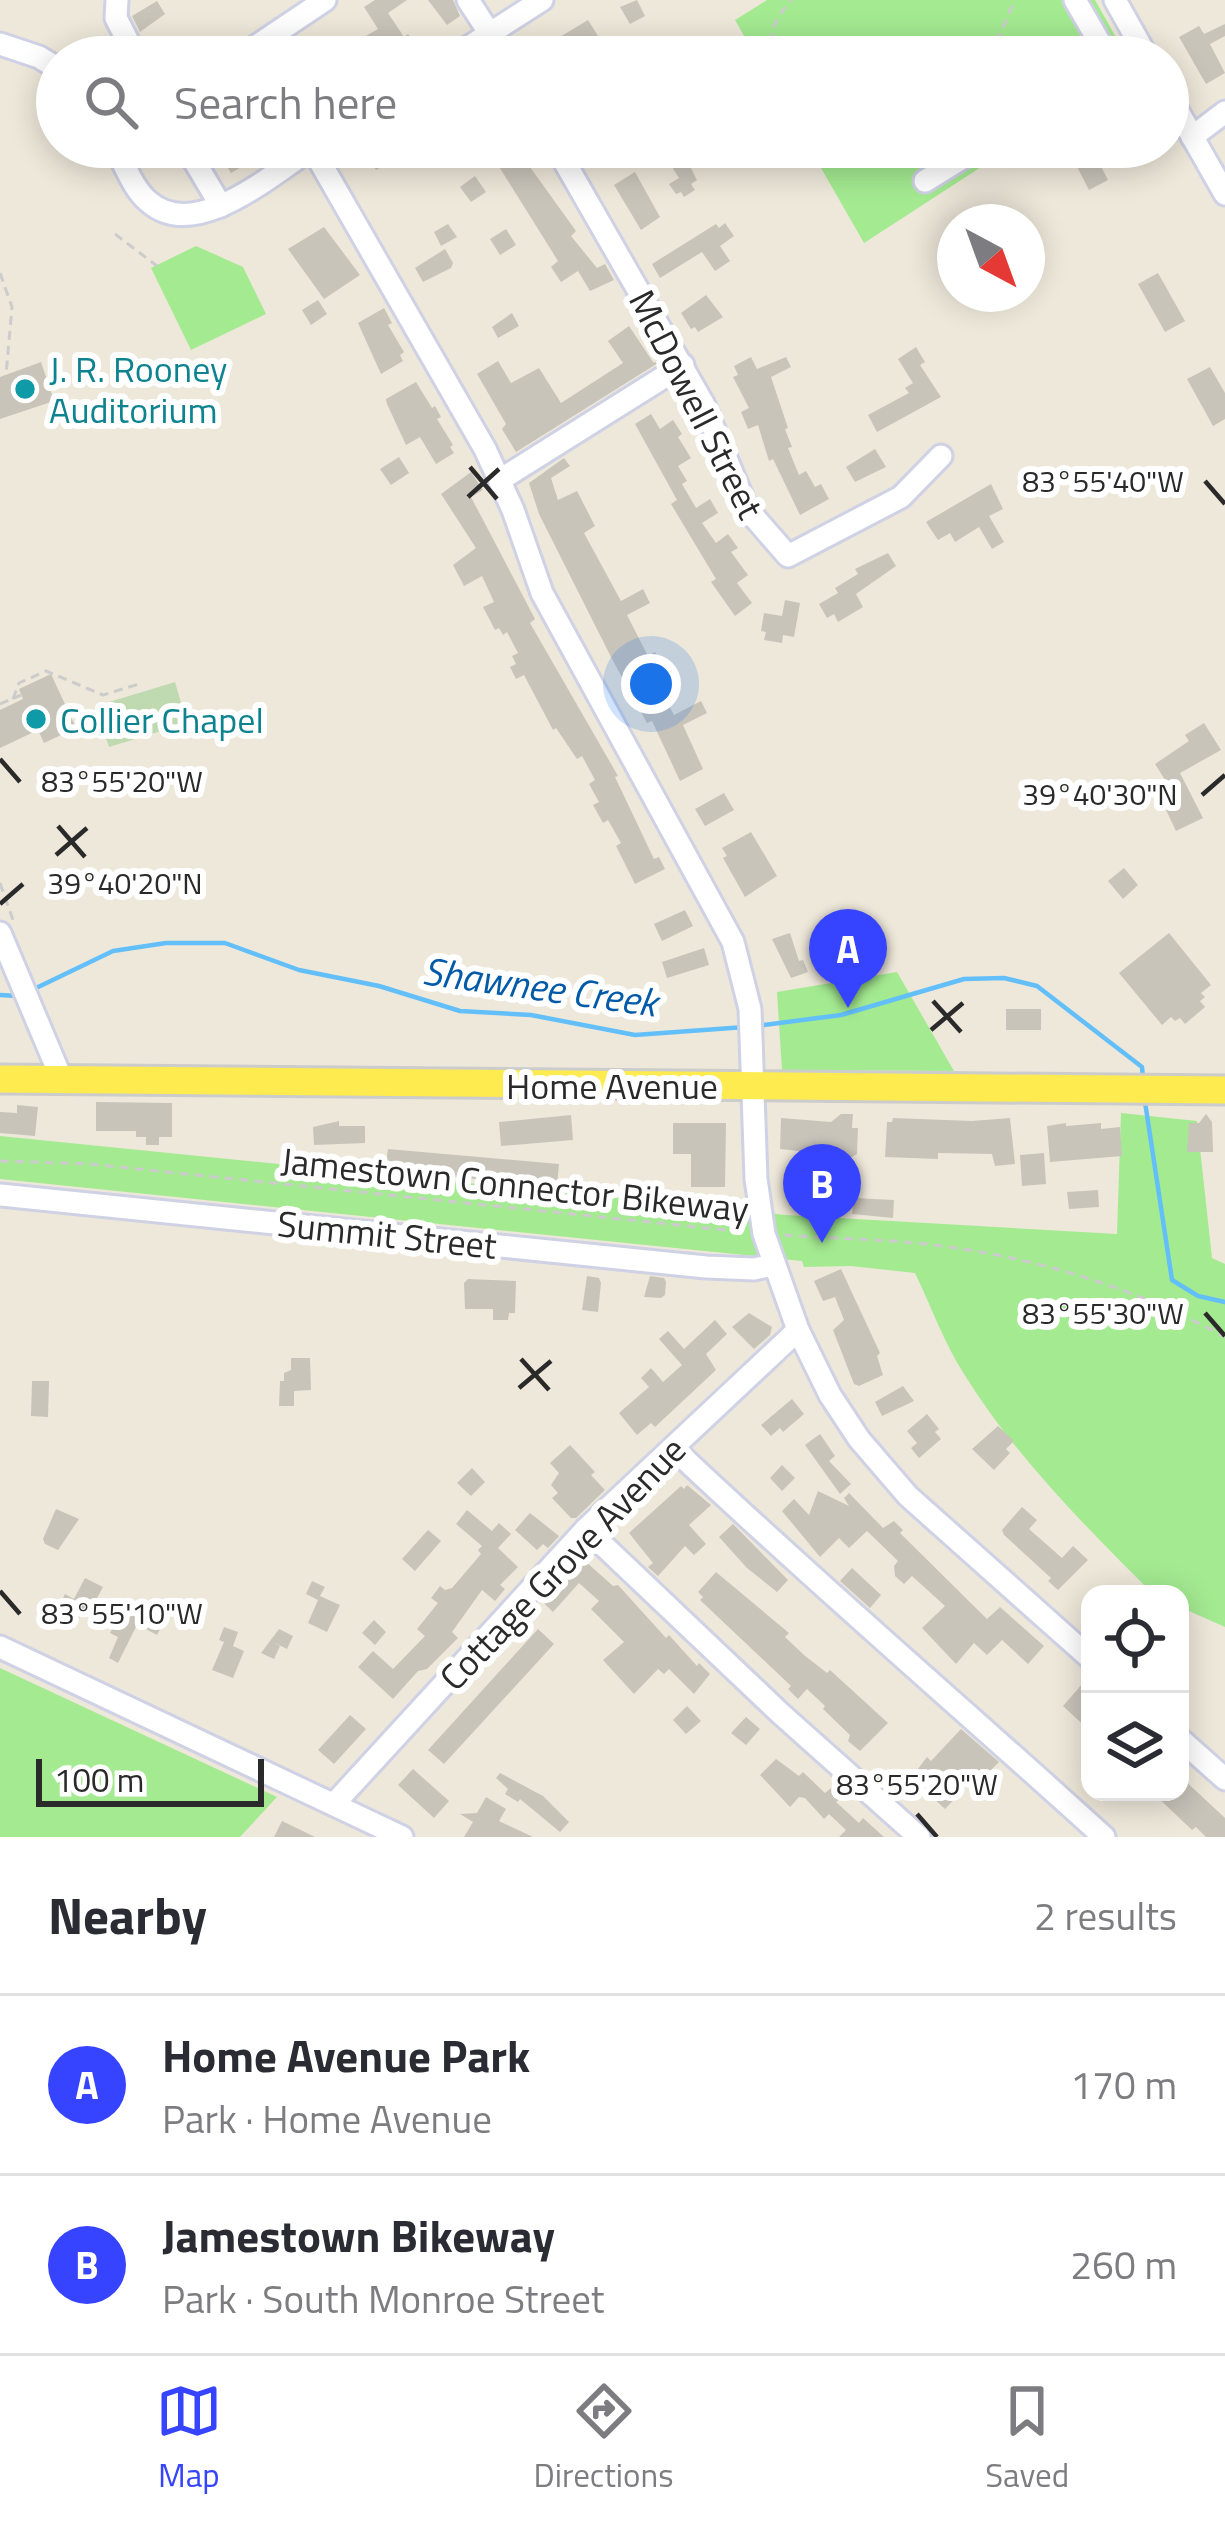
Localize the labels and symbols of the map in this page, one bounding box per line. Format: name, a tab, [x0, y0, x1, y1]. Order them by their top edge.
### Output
north arrow	[937, 204, 1045, 312]
street label: McDowell Street	[616, 280, 779, 528]
place label: J. R. Rooney Auditorium	[49, 341, 227, 437]
marker: J. R. Rooney Auditorium	[12, 376, 38, 402]
text: 83°55'40"W	[1022, 458, 1184, 504]
your location	[621, 654, 681, 714]
place label: Collier Chapel	[60, 692, 264, 747]
marker: Collier Chapel	[23, 706, 49, 732]
text: 83°55'20"W	[41, 758, 203, 804]
text: 39°40'30"N	[1022, 771, 1178, 817]
text: 39°40'20"N	[47, 860, 203, 906]
pin: A	[809, 909, 887, 1008]
water label: Shawnee Creek	[419, 940, 665, 1032]
street label: Home Avenue	[506, 1058, 718, 1113]
street label: Jamestown Connector Bikeway	[279, 1132, 751, 1236]
pin: B	[783, 1144, 861, 1243]
street label: Summit Street	[275, 1195, 500, 1273]
text: 83°55'30"W	[1022, 1290, 1184, 1336]
street label: Cottage Grove Avenue	[426, 1424, 698, 1702]
text: 83°55'10"W	[41, 1590, 203, 1636]
scale bar	[36, 1753, 264, 1806]
text: 83°55'20"W	[836, 1761, 998, 1807]

